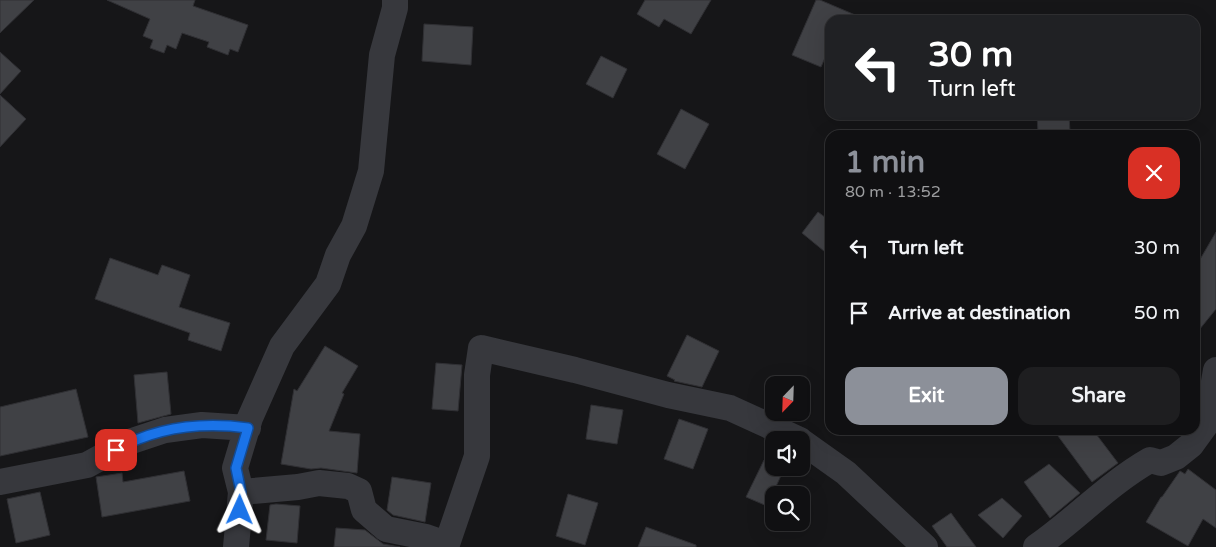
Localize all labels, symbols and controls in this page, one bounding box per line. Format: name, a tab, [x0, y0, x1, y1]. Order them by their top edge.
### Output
text: 30 m	[928, 34, 1013, 76]
icon: left	[845, 35, 910, 100]
text: Turn left	[928, 76, 1016, 102]
text: 1 min	[845, 144, 925, 181]
button: close	[1128, 147, 1180, 199]
text: 80 m · 13:52	[845, 182, 941, 202]
icon: left	[845, 234, 873, 262]
text: Turn left	[888, 237, 964, 259]
text: 30 m	[1134, 237, 1180, 259]
icon: arrive	[845, 299, 873, 327]
text: Arrive at destination	[888, 302, 1071, 324]
text: 50 m	[1134, 302, 1180, 324]
button: Exit	[845, 367, 1008, 425]
button: Share	[1018, 367, 1180, 425]
north arrow	[765, 376, 810, 421]
map controls	[765, 376, 810, 531]
pin	[95, 429, 137, 471]
button: sound	[765, 431, 810, 476]
icon: arrive	[102, 436, 130, 464]
position arrow	[213, 483, 265, 535]
button: search	[765, 486, 810, 531]

